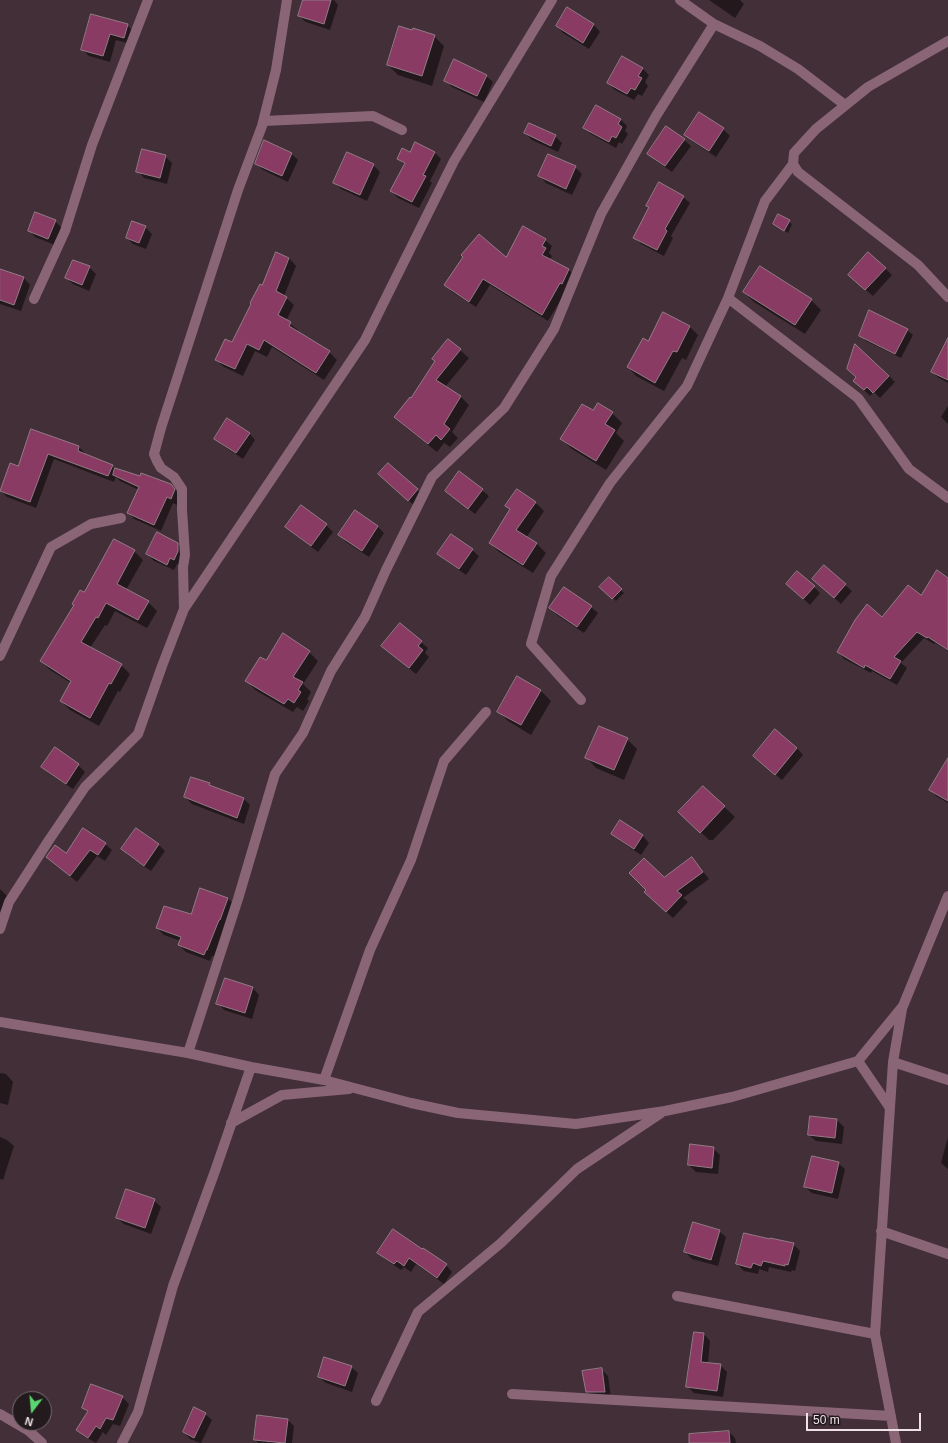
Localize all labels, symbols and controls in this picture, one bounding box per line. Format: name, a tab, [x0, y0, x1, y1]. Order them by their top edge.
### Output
north arrow	[12, 1391, 52, 1431]
scale bar	[808, 1405, 923, 1431]
text: 50 m	[813, 1413, 840, 1427]
text: N	[23, 1415, 34, 1428]

